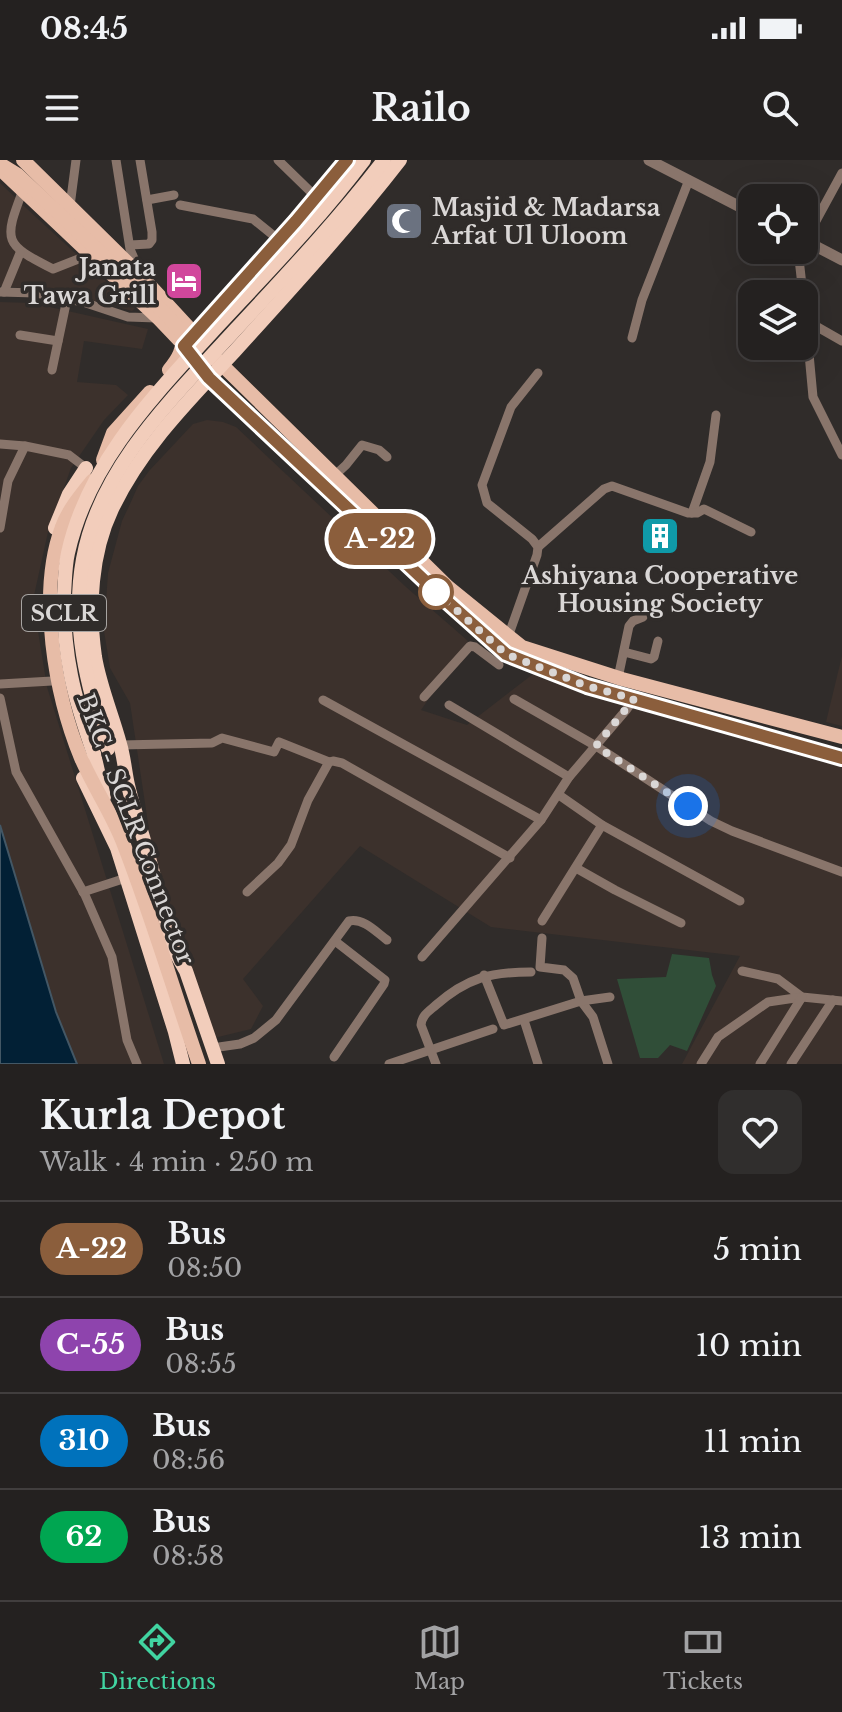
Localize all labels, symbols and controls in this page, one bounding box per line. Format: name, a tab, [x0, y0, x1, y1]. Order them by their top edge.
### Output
text: 08:45	[40, 10, 128, 47]
icon: menu	[40, 86, 84, 130]
text: Railo	[371, 86, 471, 131]
icon: search	[758, 86, 802, 130]
map controls	[738, 184, 818, 360]
button: locate	[738, 184, 818, 264]
place label: Masjid & Madarsa Arfat Ul Uloom	[431, 193, 661, 250]
mosque icon: Masjid & Madarsa Arfat Ul Uloom	[383, 200, 425, 242]
place label: Janata Tawa Grill	[24, 253, 156, 310]
hotel icon: Janata Tawa Grill	[163, 260, 205, 302]
button: layers	[738, 280, 818, 360]
line badge: A-22	[324, 513, 436, 565]
building icon: Ashiyana Cooperative Housing Society	[639, 515, 681, 557]
text: A-22	[344, 521, 416, 556]
place label: Ashiyana Cooperative Housing Society	[521, 561, 798, 618]
unlabelled marker	[419, 575, 453, 609]
road number: SCLR	[22, 595, 106, 631]
street label: BKC - SCLR Connector	[71, 689, 201, 969]
your location	[668, 786, 708, 826]
button: heart	[718, 1090, 802, 1174]
text: Kurla Depot	[40, 1092, 285, 1139]
text: Walk · 4 min · 250 m	[40, 1146, 314, 1178]
text: Bus	[167, 1215, 226, 1252]
text: A-22	[56, 1231, 127, 1266]
text: 5 min	[713, 1231, 802, 1268]
text: 08:50	[167, 1252, 242, 1284]
text: Bus	[165, 1311, 224, 1348]
text: C-55	[56, 1327, 125, 1362]
text: 10 min	[696, 1327, 802, 1364]
text: 08:55	[165, 1348, 236, 1380]
text: Bus	[152, 1407, 211, 1444]
text: 310	[58, 1423, 110, 1458]
text: 11 min	[704, 1423, 802, 1460]
text: 08:56	[152, 1444, 225, 1476]
text: Bus	[152, 1503, 211, 1540]
text: 62	[65, 1519, 103, 1554]
text: 13 min	[698, 1519, 802, 1556]
text: 08:58	[152, 1540, 224, 1572]
tab: Directions	[99, 1620, 216, 1695]
tab: Map	[414, 1620, 465, 1695]
tab: Tickets	[663, 1620, 743, 1695]

